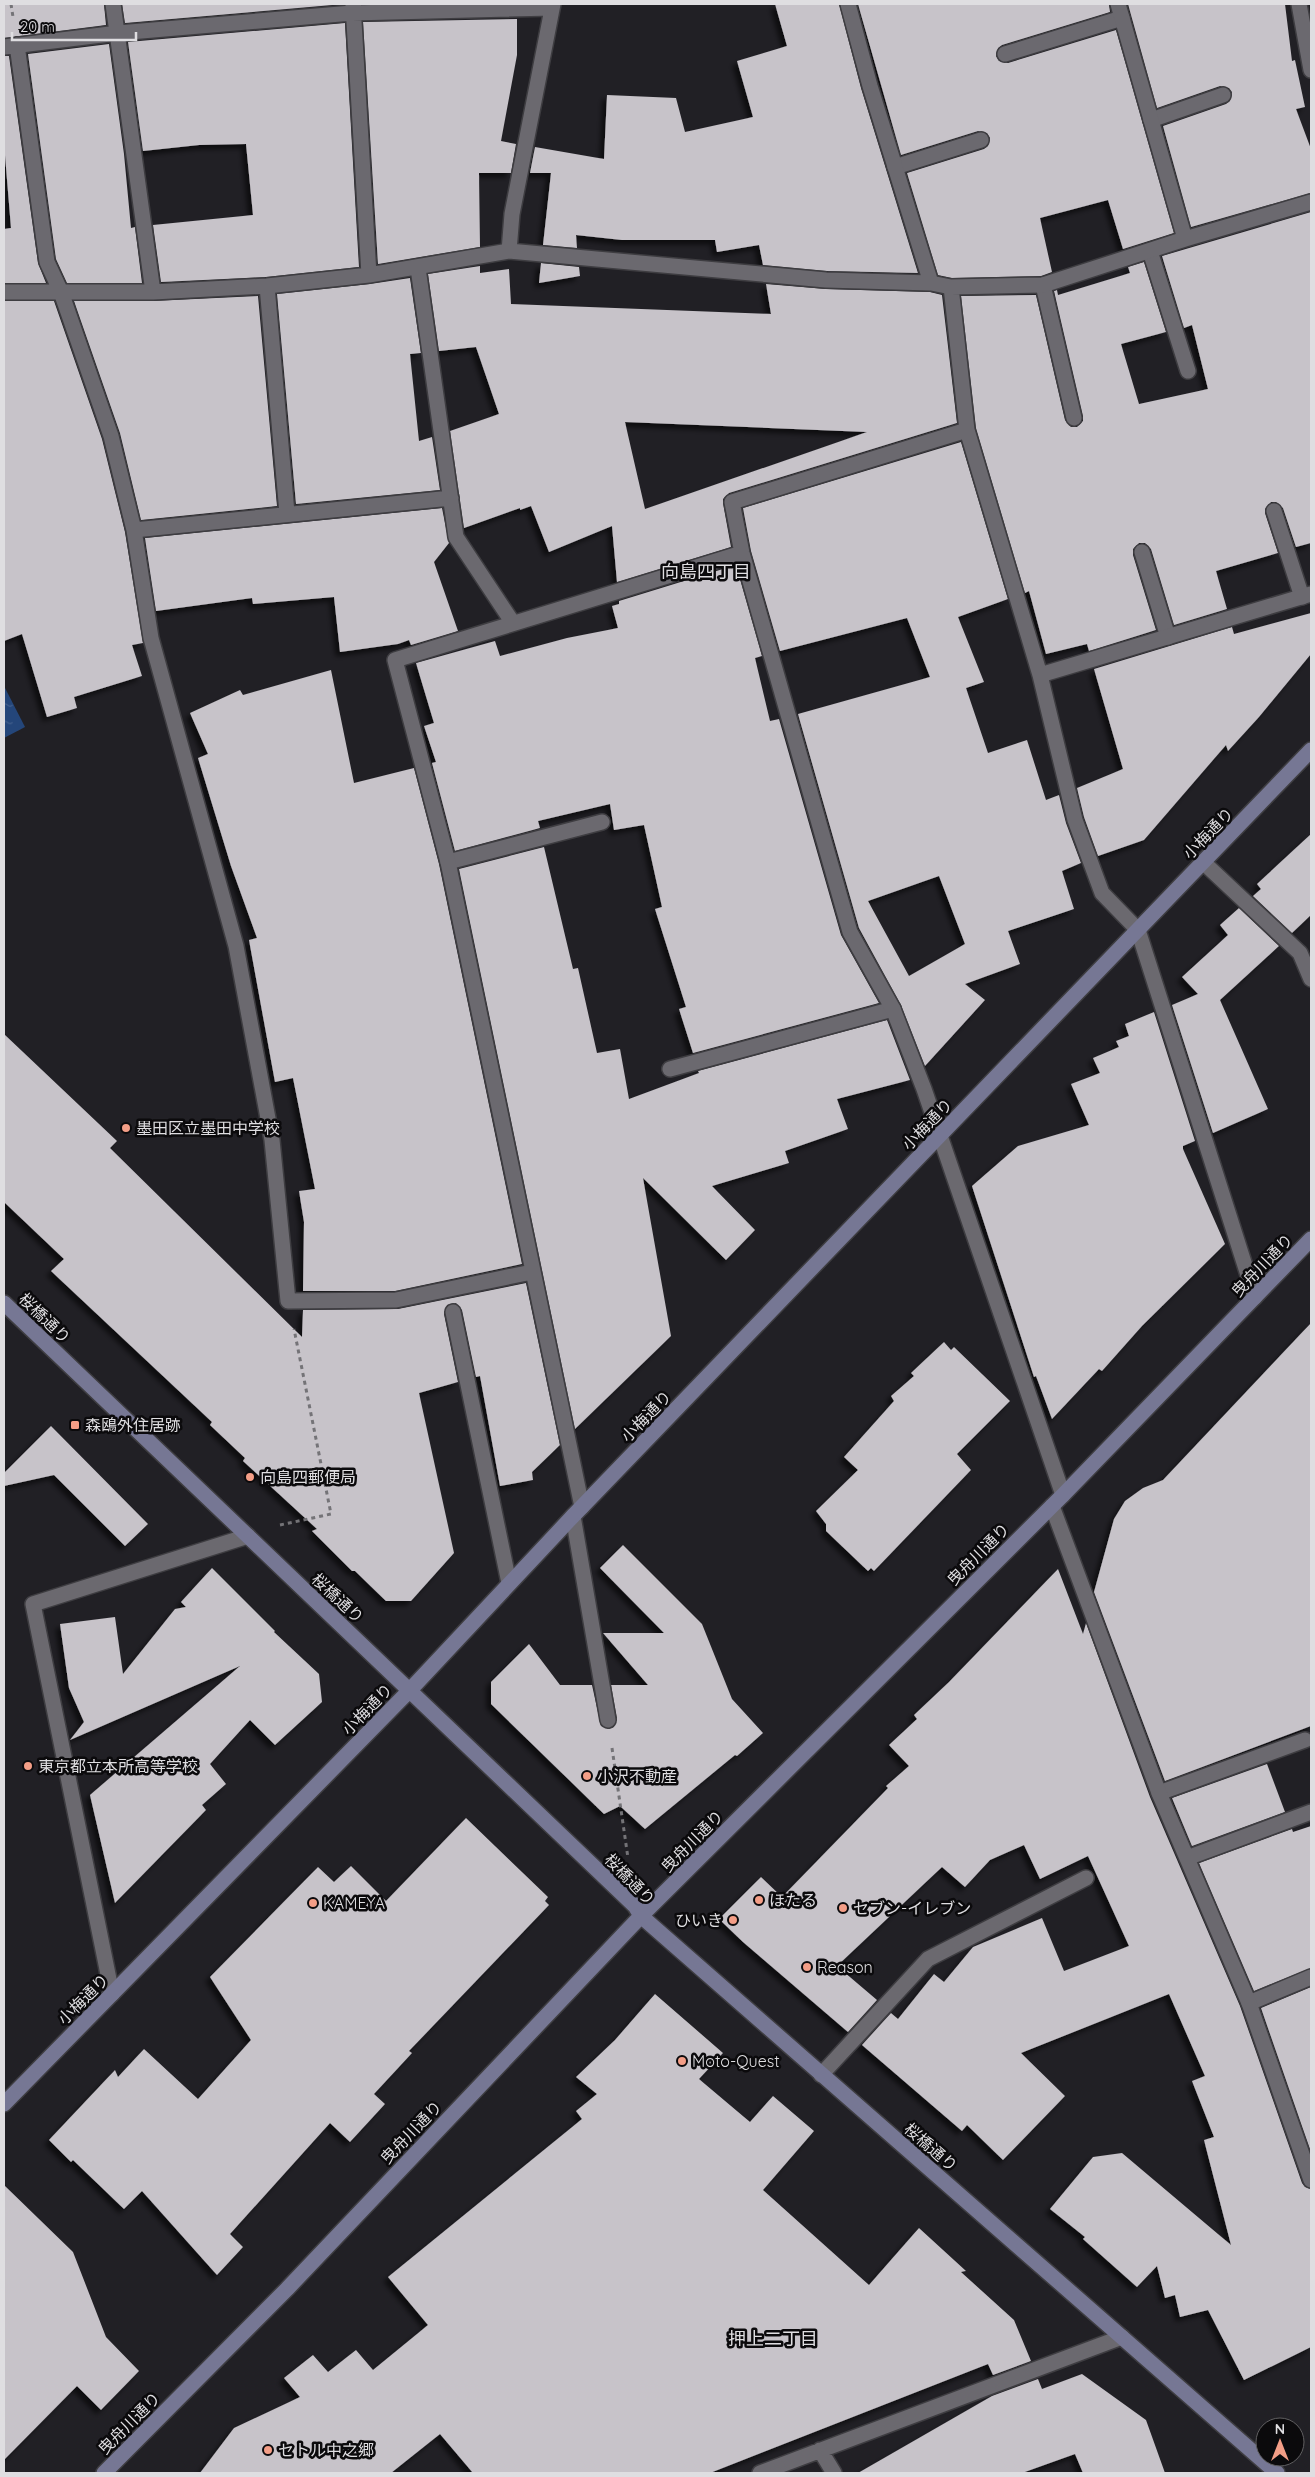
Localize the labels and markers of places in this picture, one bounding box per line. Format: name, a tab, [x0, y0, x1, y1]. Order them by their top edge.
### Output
place label: 墨田区立墨田中学校	[136, 1118, 280, 1138]
marker: 墨田区立墨田中学校	[120, 1122, 132, 1134]
place label: 森鴎外住居跡	[85, 1415, 181, 1435]
marker: 森鴎外住居跡	[69, 1419, 81, 1431]
place label: 向島四郵便局	[260, 1467, 356, 1487]
marker: 向島四郵便局	[244, 1471, 256, 1483]
place label: 東京都立本所高等学校	[38, 1756, 198, 1776]
marker: 東京都立本所高等学校	[22, 1760, 34, 1772]
place label: 小沢不動産	[597, 1766, 677, 1786]
marker: 小沢不動産	[581, 1770, 593, 1782]
place label: ほたる	[769, 1890, 817, 1910]
place label: KAMEYA	[323, 1893, 385, 1913]
marker: ほたる	[753, 1894, 765, 1906]
marker: KAMEYA	[307, 1897, 319, 1909]
place label: セブン-イレブン	[853, 1898, 971, 1918]
marker: セブン-イレブン	[837, 1902, 849, 1914]
place label: ひいき	[675, 1910, 723, 1930]
marker: ひいき	[727, 1914, 739, 1926]
place label: Reason	[817, 1957, 873, 1977]
marker: Reason	[801, 1961, 813, 1973]
place label: Moto-Quest	[692, 2051, 780, 2071]
marker: Moto-Quest	[676, 2055, 688, 2067]
place label: セトル中之郷	[278, 2440, 374, 2460]
marker: セトル中之郷	[262, 2444, 274, 2456]

